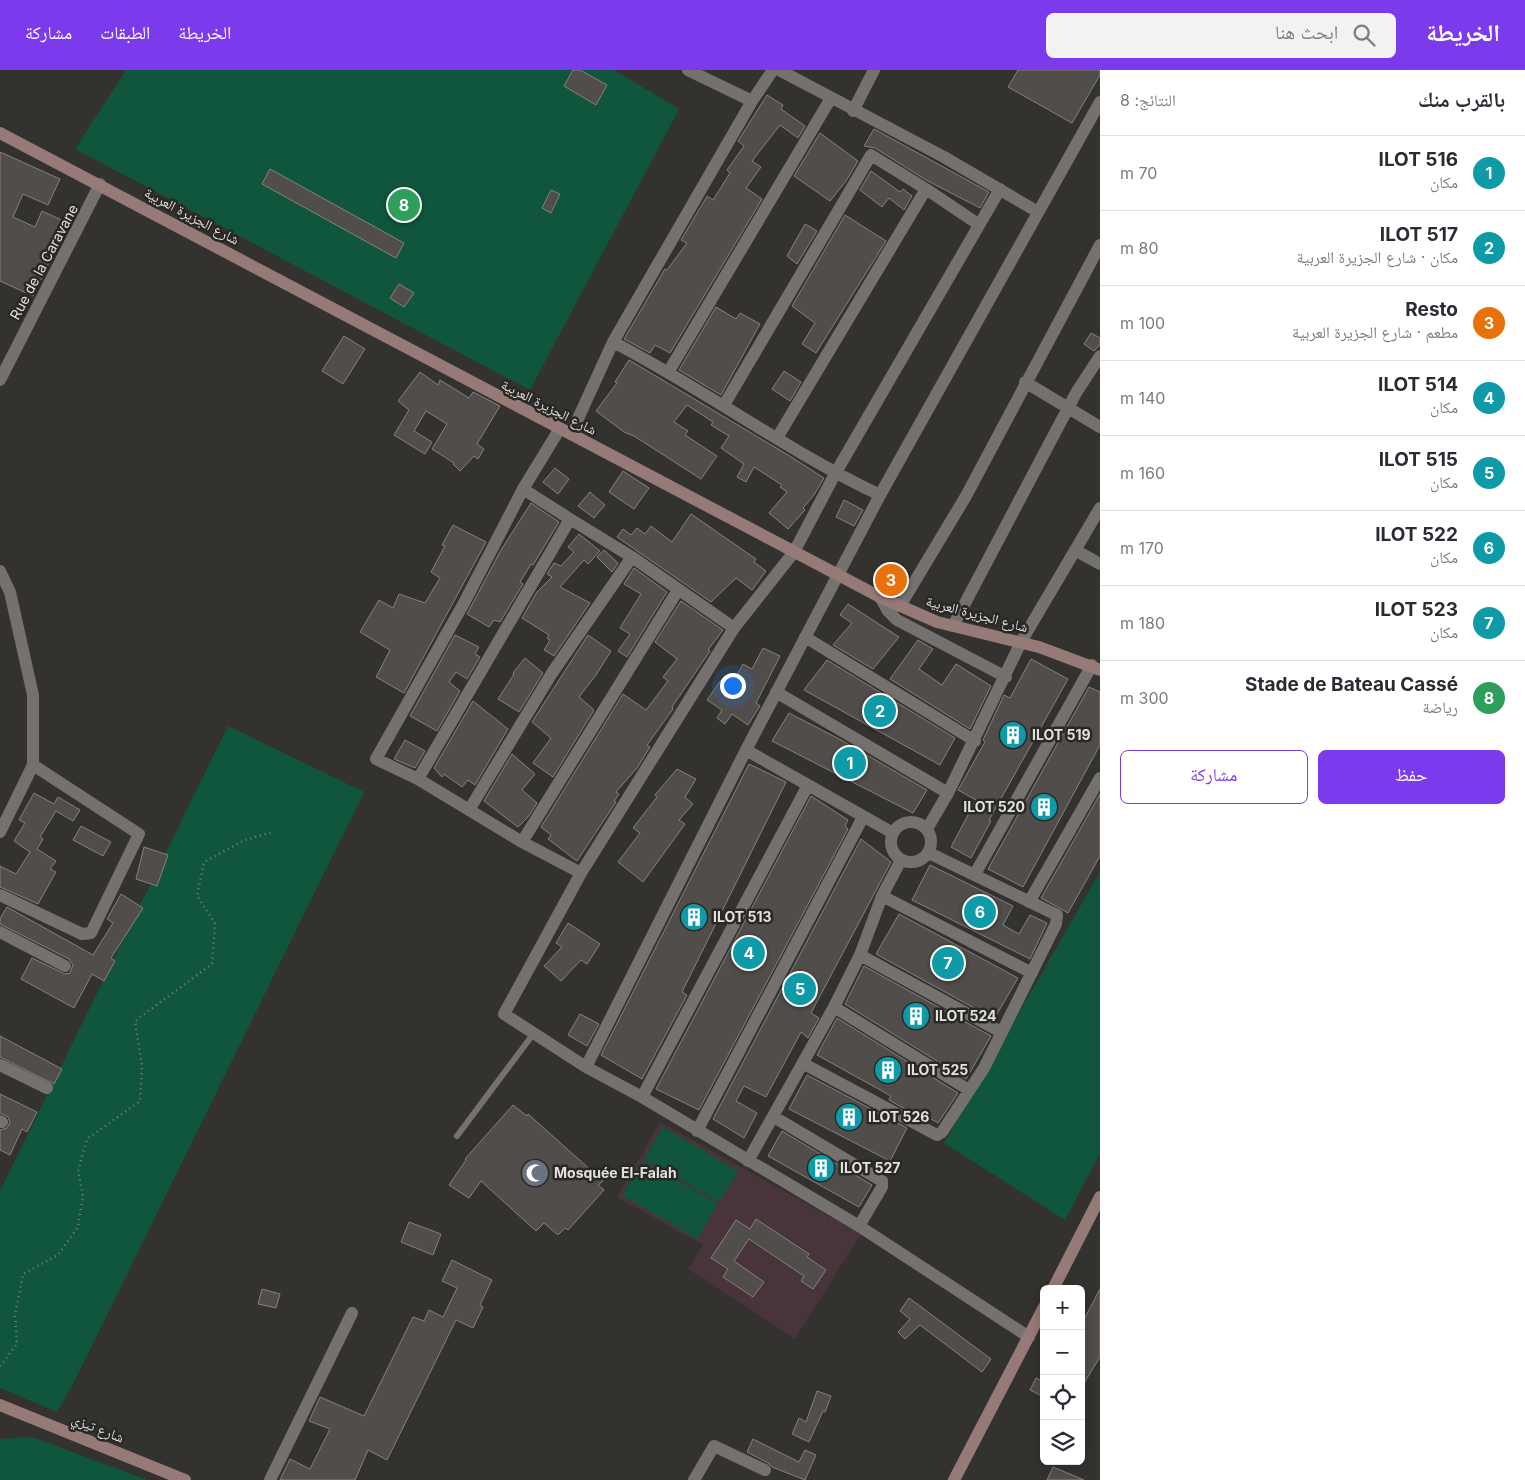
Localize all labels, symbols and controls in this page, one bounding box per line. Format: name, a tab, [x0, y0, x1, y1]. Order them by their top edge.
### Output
search box	[1046, 13, 1396, 58]
text: الخريطة	[1426, 18, 1500, 47]
text: ابحث هنا	[1275, 21, 1338, 44]
icon: search	[1350, 21, 1378, 49]
text: مشاركة	[25, 22, 72, 43]
text: الطبقات	[100, 22, 150, 43]
text: الخريطة	[178, 22, 231, 43]
text: بالقرب منك	[1418, 87, 1505, 112]
text: النتائج: 8	[1120, 90, 1176, 110]
text: ILOT 516	[1379, 148, 1458, 171]
text: 70 m	[1120, 163, 1157, 183]
text: 1	[1486, 163, 1492, 183]
text: مكان	[1430, 172, 1458, 192]
street label: شارع الجزيرة العربية	[141, 183, 243, 249]
pin: 8	[388, 186, 420, 224]
street label: Rue de la Caravane	[6, 201, 81, 322]
text: ILOT 517	[1380, 223, 1458, 246]
text: 80 m	[1120, 238, 1159, 258]
text: 2	[1484, 238, 1494, 258]
text: مكان · شارع الجزيرة العربية	[1296, 247, 1458, 267]
text: Resto	[1405, 298, 1458, 321]
text: 100 m	[1120, 313, 1165, 333]
text: 3	[1484, 313, 1494, 333]
text: مطعم · شارع الجزيرة العربية	[1292, 322, 1458, 342]
text: ILOT 514	[1378, 373, 1458, 396]
street label: شارع الجزيرة العربية	[498, 375, 600, 440]
text: 140 m	[1120, 388, 1165, 408]
text: 4	[1484, 388, 1494, 408]
text: مكان	[1430, 397, 1458, 417]
text: ILOT 515	[1379, 448, 1458, 471]
text: 160 m	[1120, 463, 1165, 483]
text: 5	[1484, 463, 1494, 483]
text: مكان	[1430, 472, 1458, 492]
text: ILOT 522	[1375, 523, 1458, 546]
text: 170 m	[1120, 538, 1164, 558]
text: 6	[1484, 538, 1494, 558]
text: مكان	[1430, 547, 1458, 567]
pin: 3	[875, 561, 907, 599]
street label: شارع الجزيرة العربية	[924, 592, 1030, 637]
text: ILOT 523	[1375, 598, 1458, 621]
text: 180 m	[1120, 613, 1165, 633]
text: 7	[1484, 613, 1494, 633]
text: مكان	[1430, 622, 1458, 642]
your location	[720, 673, 746, 699]
text: Stade de Bateau Cassé	[1245, 673, 1458, 696]
text: 300 m	[1120, 688, 1169, 708]
text: 8	[1484, 688, 1494, 708]
pin: 2	[864, 692, 896, 730]
text: رياضة	[1422, 697, 1458, 717]
building icon: ILOT 519	[998, 720, 1028, 750]
place label: ILOT 519	[1032, 726, 1091, 743]
pin: 1	[834, 744, 866, 782]
button: مشاركة	[1120, 750, 1308, 804]
button: حفظ	[1318, 750, 1505, 804]
building icon: ILOT 520	[1029, 792, 1059, 822]
place label: ILOT 520	[963, 798, 1025, 815]
pin: 6	[964, 893, 996, 931]
building icon: ILOT 513	[679, 902, 709, 932]
place label: ILOT 513	[713, 908, 771, 925]
pin: 4	[733, 934, 765, 972]
pin: 7	[932, 944, 964, 982]
pin: 5	[784, 970, 816, 1008]
building icon: ILOT 524	[901, 1001, 931, 1031]
place label: ILOT 524	[935, 1007, 996, 1024]
building icon: ILOT 525	[873, 1055, 903, 1085]
place label: ILOT 525	[907, 1061, 968, 1078]
building icon: ILOT 526	[834, 1102, 864, 1132]
place label: ILOT 526	[868, 1108, 929, 1125]
building icon: ILOT 527	[806, 1153, 836, 1183]
mosque icon: Mosquée El-Falah	[520, 1158, 550, 1188]
place label: ILOT 527	[840, 1159, 900, 1176]
place label: Mosquée El-Falah	[554, 1164, 677, 1181]
map controls	[1040, 1285, 1085, 1465]
button: +	[1040, 1285, 1085, 1330]
button: −	[1040, 1330, 1085, 1375]
button: locate	[1040, 1375, 1085, 1420]
street label: شارع تيزي	[68, 1409, 127, 1449]
button: layers	[1040, 1420, 1085, 1465]

